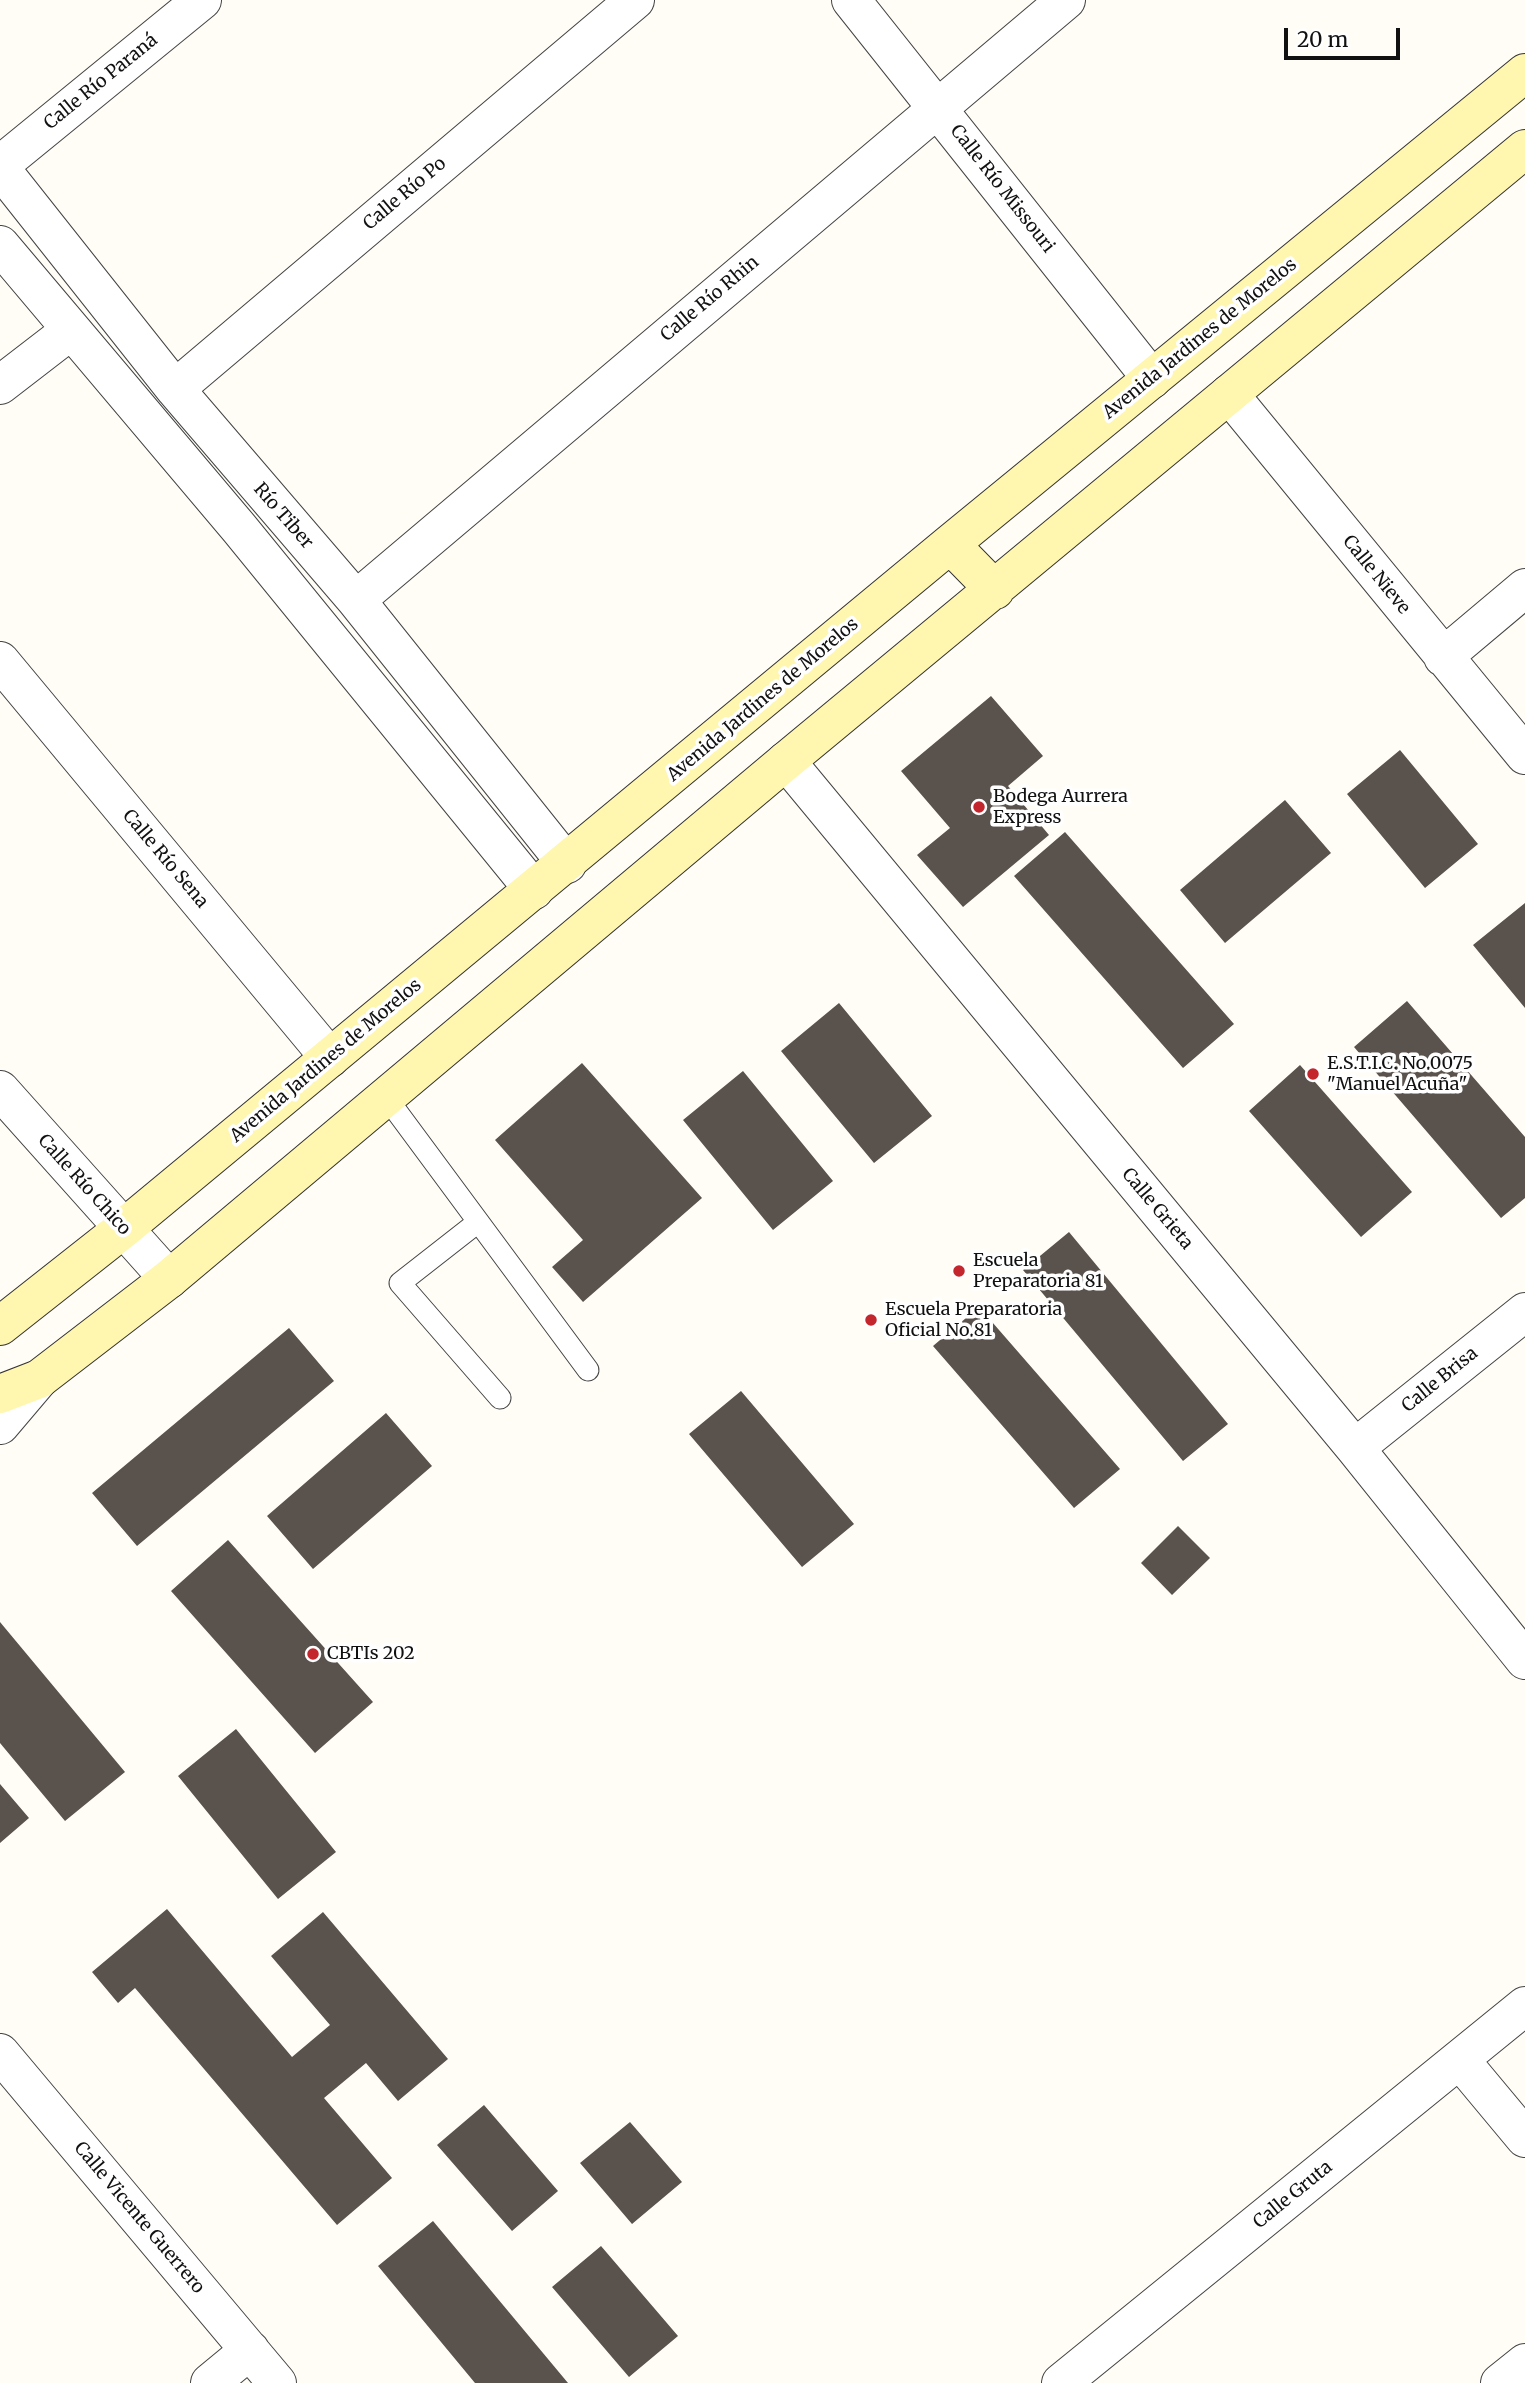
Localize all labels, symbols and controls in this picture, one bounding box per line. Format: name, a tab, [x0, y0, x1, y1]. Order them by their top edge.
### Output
scale bar	[1287, 14, 1402, 58]
text: 20 m	[1297, 26, 1348, 53]
street label: Calle Río Paraná	[40, 30, 162, 134]
street label: Calle Río Missouri	[945, 121, 1059, 257]
street label: Calle Río Po	[359, 153, 451, 235]
street label: Calle Río Rhin	[656, 252, 764, 346]
street label: Avenida Jardines de Morelos	[1099, 254, 1301, 424]
street label: Río Tiber	[249, 479, 317, 553]
street label: Calle Nieve	[1338, 531, 1414, 619]
street label: Avenida Jardines de Morelos	[663, 614, 863, 786]
place label: Bodega Aurrera Express	[993, 786, 1128, 828]
marker: Bodega Aurrera Express	[971, 799, 987, 815]
street label: Calle Río Sena	[118, 806, 212, 912]
street label: Avenida Jardines de Morelos	[226, 975, 426, 1147]
place label: E.S.T.I.C. No.0075 "Manuel Acuña"	[1327, 1053, 1473, 1096]
marker: E.S.T.I.C. No.0075 "Manuel Acuña"	[1305, 1066, 1321, 1082]
street label: Calle Río Chico	[33, 1130, 135, 1240]
street label: Calle Grieta	[1117, 1164, 1197, 1254]
place label: Escuela Preparatoria 81	[973, 1250, 1103, 1292]
marker: Escuela Preparatoria 81	[951, 1263, 967, 1279]
place label: Escuela Preparatoria Oficial No.81	[885, 1299, 1062, 1342]
marker: Escuela Preparatoria Oficial No.81	[863, 1312, 879, 1328]
street label: Calle Brisa	[1398, 1343, 1482, 1417]
place label: CBTIs 202	[327, 1643, 415, 1665]
marker: CBTIs 202	[305, 1646, 321, 1662]
street label: Calle Vicente Guerrero	[69, 2138, 209, 2298]
street label: Calle Gruta	[1249, 2157, 1337, 2233]

